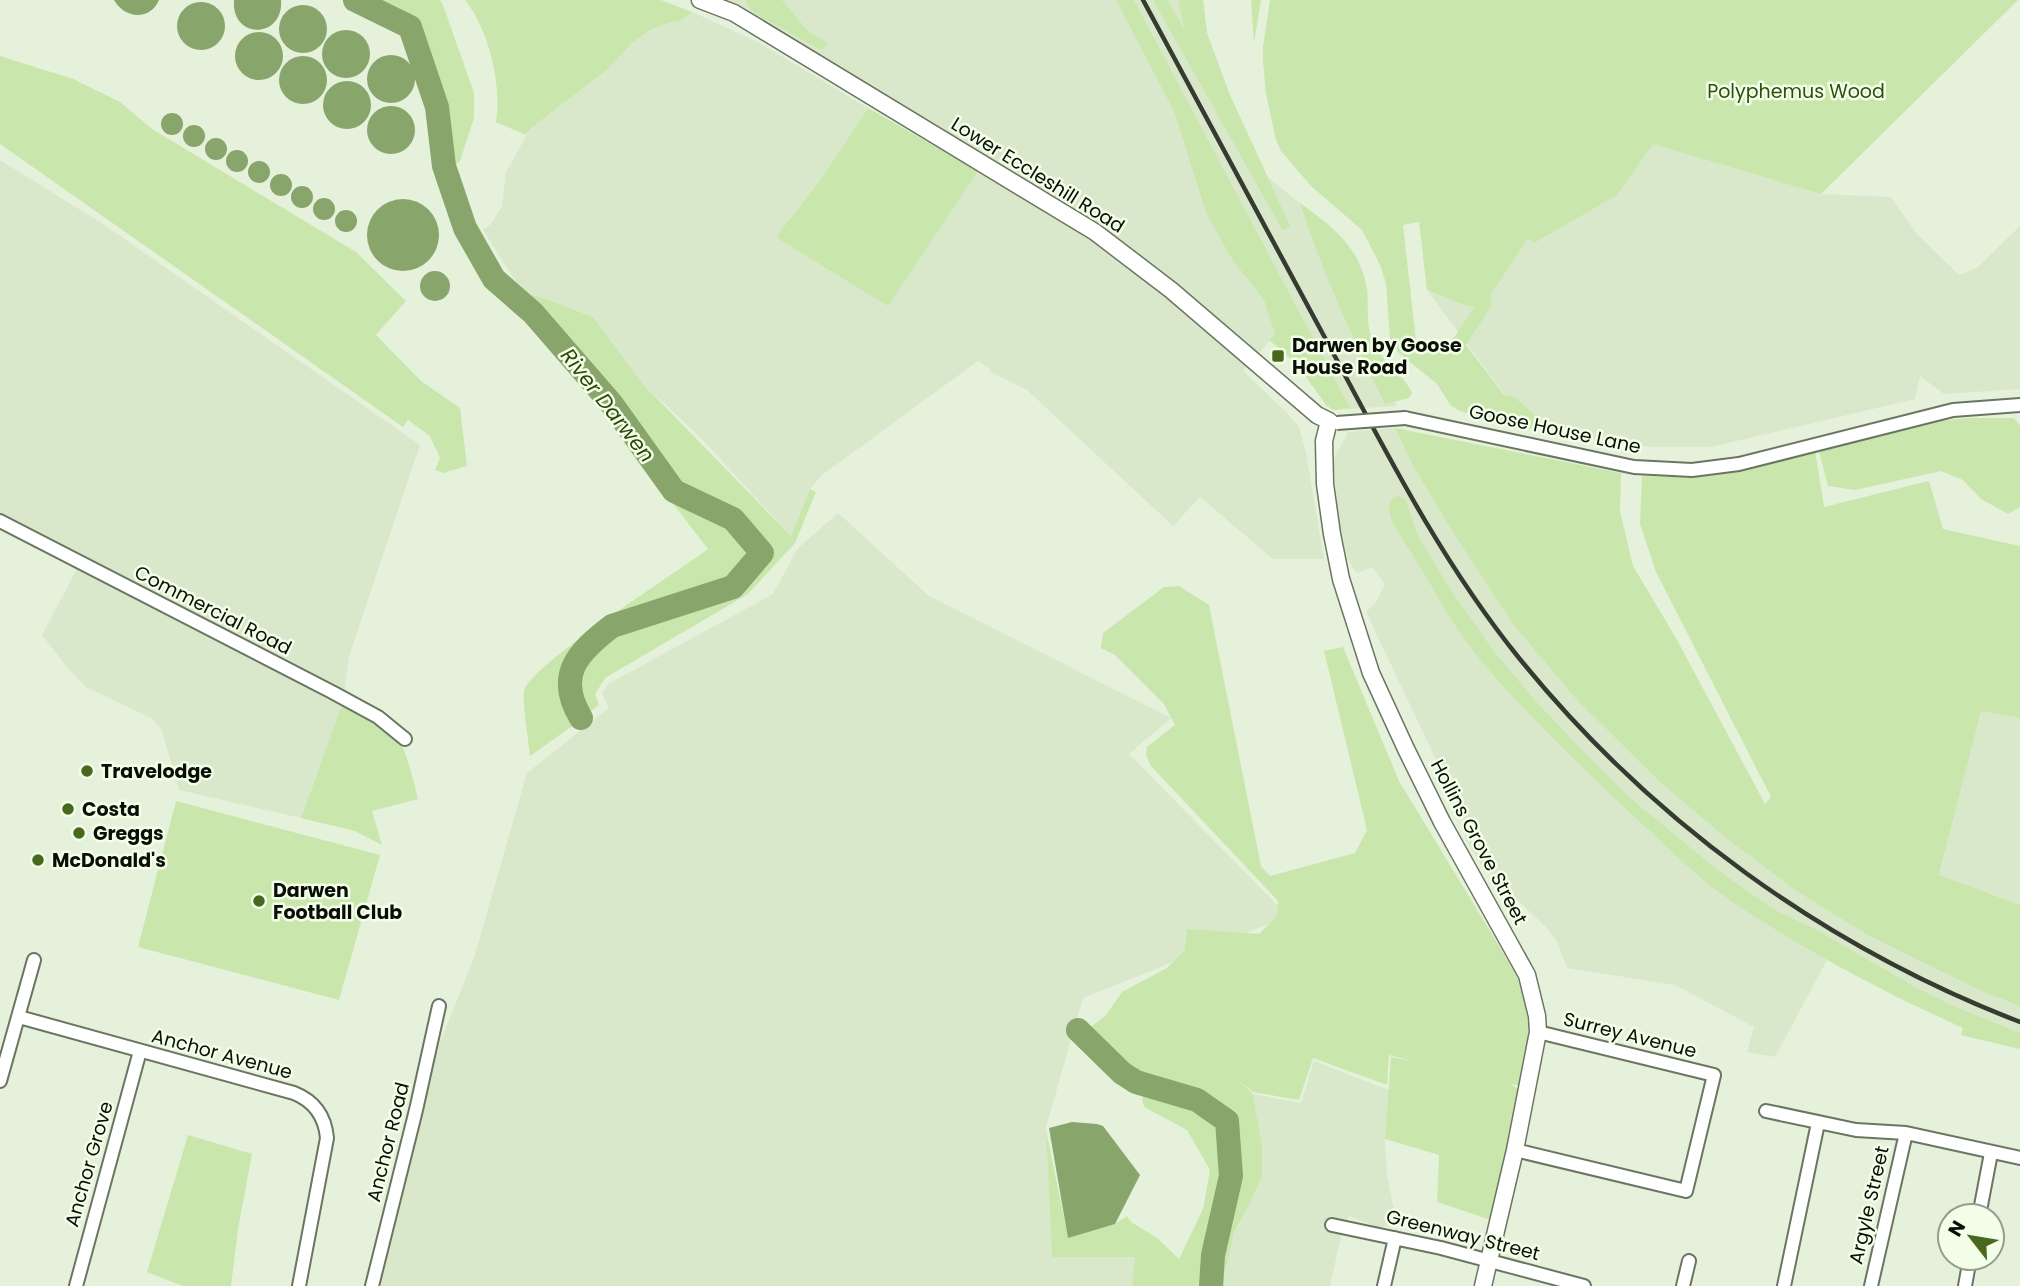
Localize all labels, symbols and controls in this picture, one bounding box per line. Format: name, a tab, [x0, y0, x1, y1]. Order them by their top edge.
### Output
park label: Polyphemus Wood	[1707, 78, 1885, 105]
street label: Lower Eccleshill Road	[946, 111, 1130, 239]
place label: Darwen by Goose House Road	[1292, 332, 1462, 381]
water label: River Darwen	[554, 342, 662, 468]
marker: Darwen by Goose House Road	[1270, 348, 1286, 364]
street label: Goose House Lane	[1467, 398, 1643, 460]
street label: Commercial Road	[130, 559, 296, 661]
street label: Hollins Grove Street	[1424, 755, 1534, 929]
place label: Travelodge	[101, 758, 212, 785]
marker: Travelodge	[79, 763, 95, 779]
place label: Costa	[82, 796, 140, 823]
marker: Costa	[60, 801, 76, 817]
place label: Greggs	[93, 820, 164, 847]
marker: Greggs	[71, 825, 87, 841]
place label: McDonald's	[52, 847, 166, 874]
marker: McDonald's	[30, 852, 46, 868]
place label: Darwen Football Club	[273, 877, 402, 926]
marker: Darwen Football Club	[251, 893, 267, 909]
street label: Surrey Avenue	[1561, 1005, 1699, 1065]
street label: Anchor Avenue	[149, 1022, 295, 1086]
street label: Anchor Road	[360, 1079, 416, 1205]
street label: Anchor Grove	[58, 1098, 120, 1230]
street label: Argyle Street	[1842, 1143, 1896, 1267]
north arrow	[1936, 1202, 2006, 1272]
street label: Greenway Street	[1383, 1203, 1543, 1267]
text: N	[1942, 1215, 1972, 1242]

